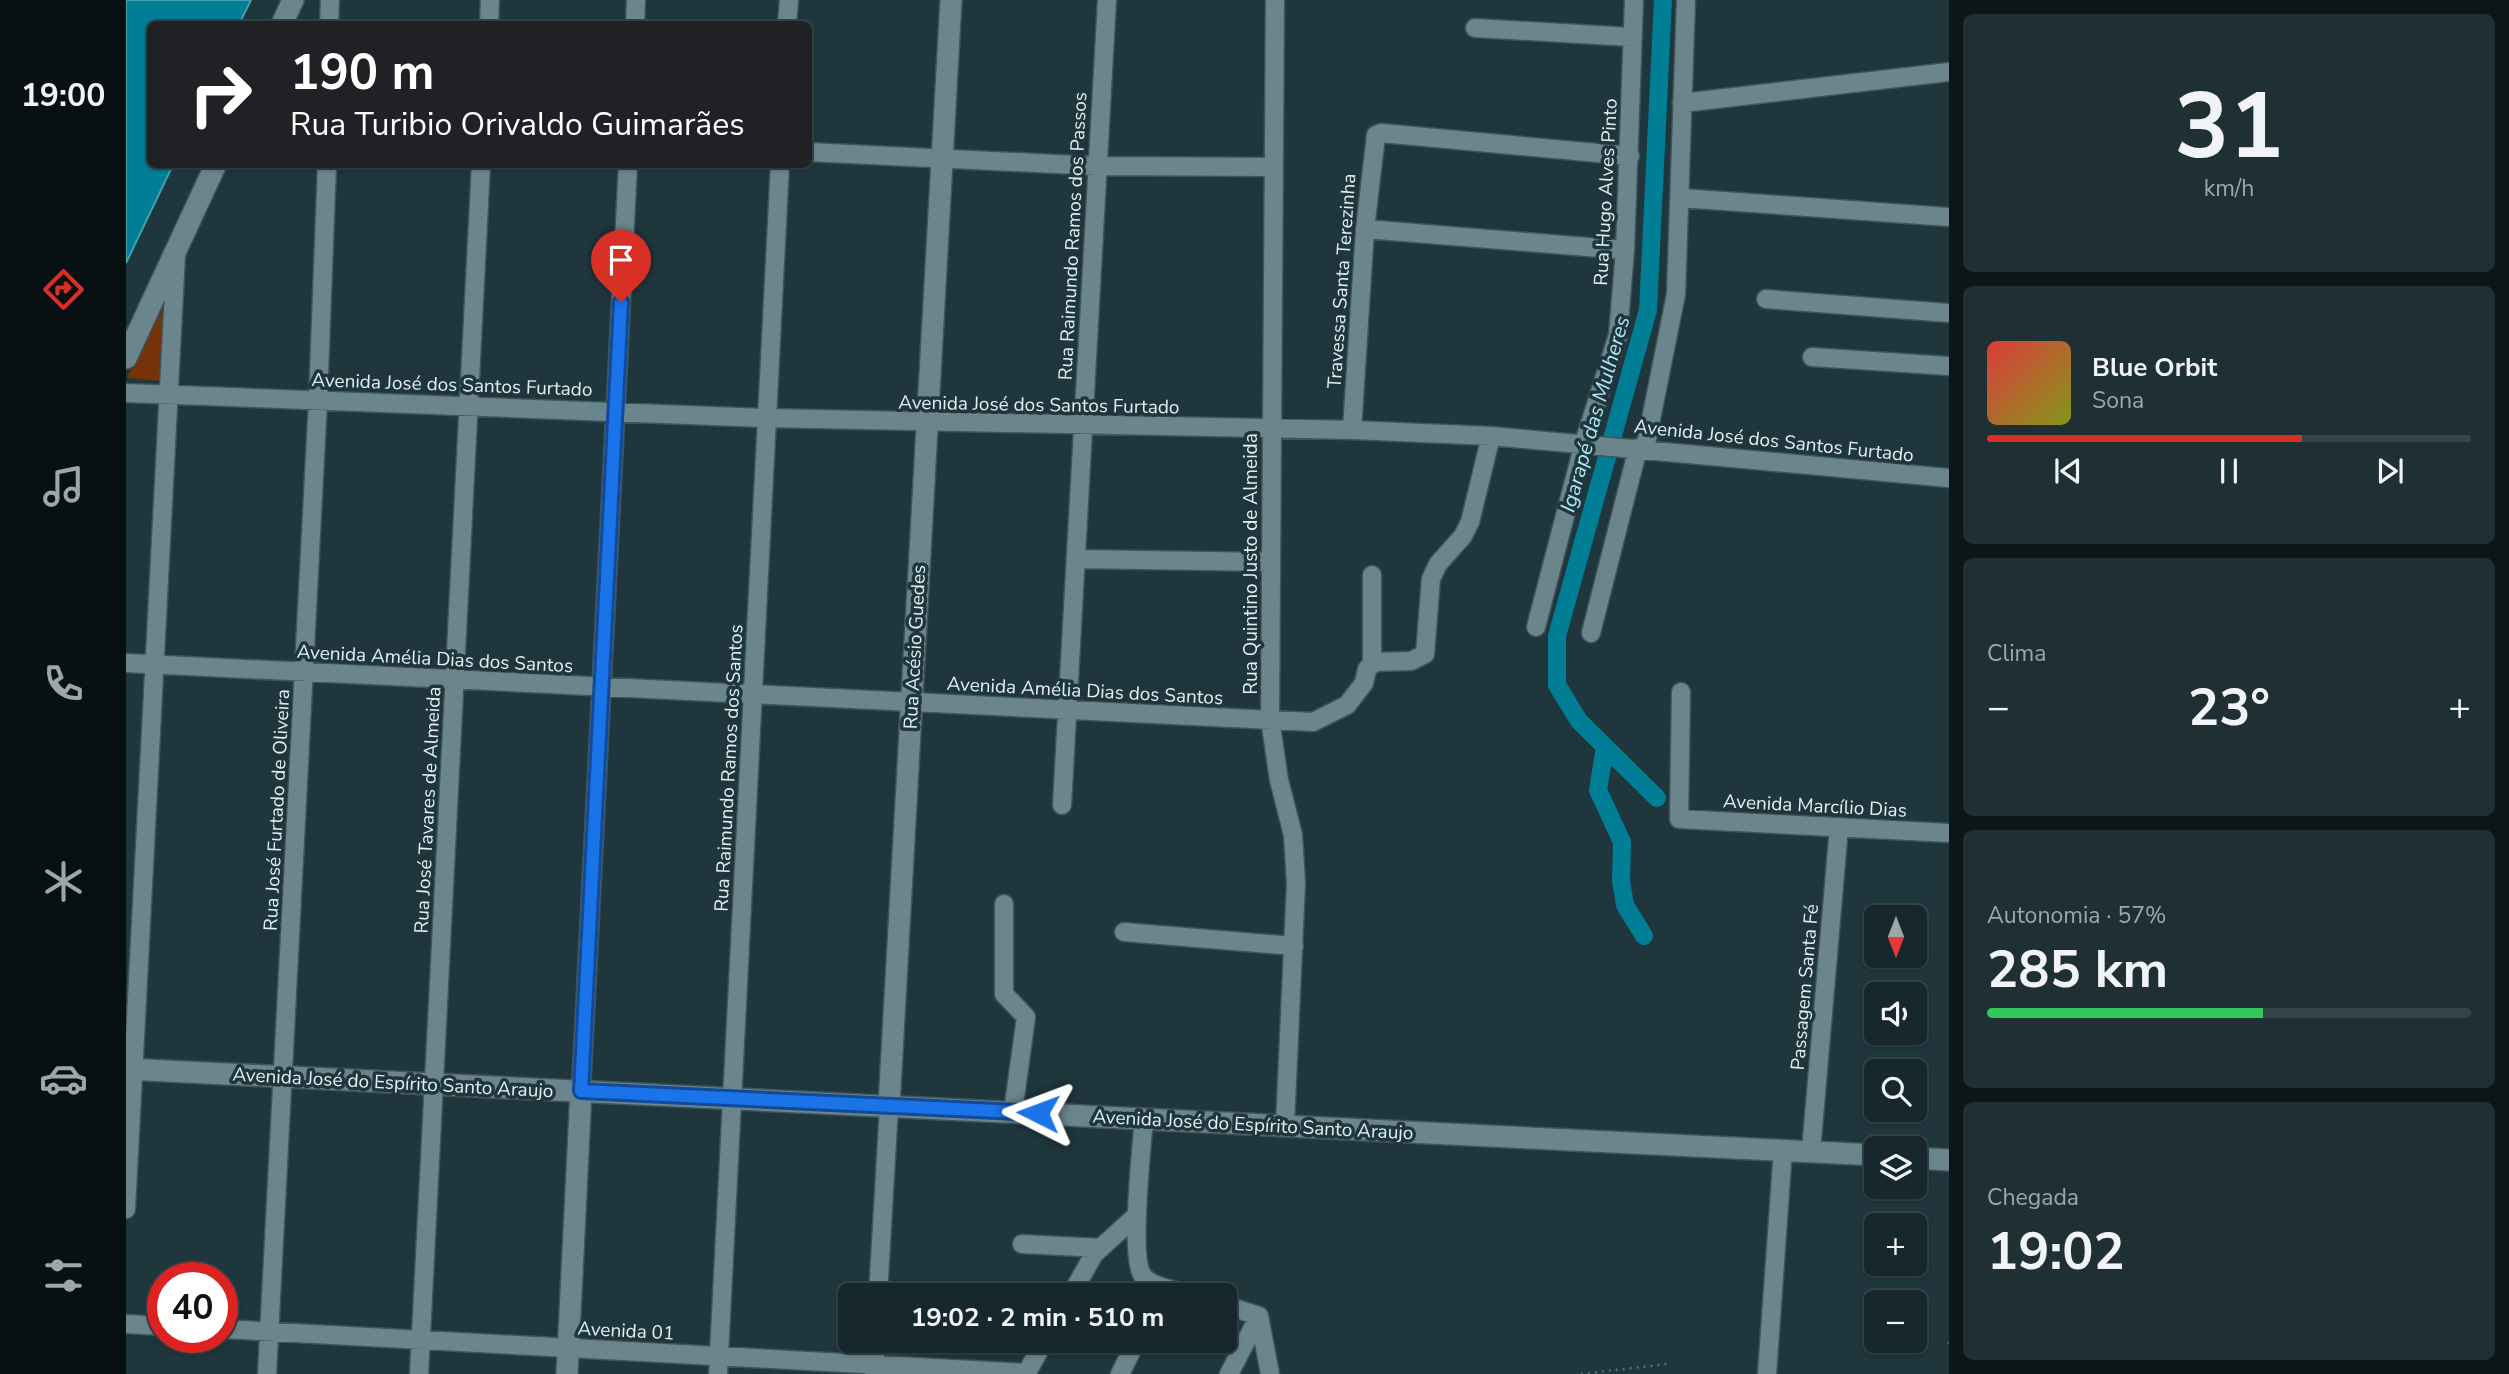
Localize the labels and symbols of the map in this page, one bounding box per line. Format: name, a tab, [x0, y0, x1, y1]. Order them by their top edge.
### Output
street label: Rua Raimundo Ramos dos Passos	[1052, 91, 1094, 381]
street label: Rua Hugo Alves Pinto	[1588, 98, 1624, 286]
street label: Travessa Santa Terezinha	[1322, 173, 1362, 389]
pin	[591, 230, 651, 302]
water label: Igarapé das Mulheres	[1554, 313, 1636, 515]
street label: Avenida José dos Santos Furtado	[311, 367, 593, 403]
street label: Avenida José dos Santos Furtado	[898, 390, 1180, 420]
street label: Avenida José dos Santos Furtado	[1633, 413, 1915, 469]
street label: Rua Quintino Justo de Almeida	[1238, 433, 1264, 695]
street label: Rua Acésio Guedes	[898, 564, 932, 730]
street label: Rua Raimundo Ramos dos Santos	[708, 624, 750, 912]
street label: Avenida Amélia Dias dos Santos	[296, 639, 574, 679]
street label: Avenida Amélia Dias dos Santos	[946, 671, 1224, 711]
street label: Rua José Tavares de Almeida	[409, 686, 447, 934]
street label: Rua José Furtado de Oliveira	[258, 688, 296, 932]
street label: Avenida Marcílio Dias	[1722, 788, 1908, 824]
street label: Passagem Santa Fé	[1785, 903, 1825, 1071]
north arrow	[1864, 905, 1927, 968]
street label: Avenida José do Espírito Santo Araujo	[232, 1062, 554, 1104]
position arrow	[1001, 1076, 1075, 1150]
street label: Avenida José do Espírito Santo Araujo	[1092, 1104, 1414, 1146]
speed limit sign: 40	[147, 1262, 238, 1353]
street label: Avenida 01	[577, 1315, 675, 1347]

